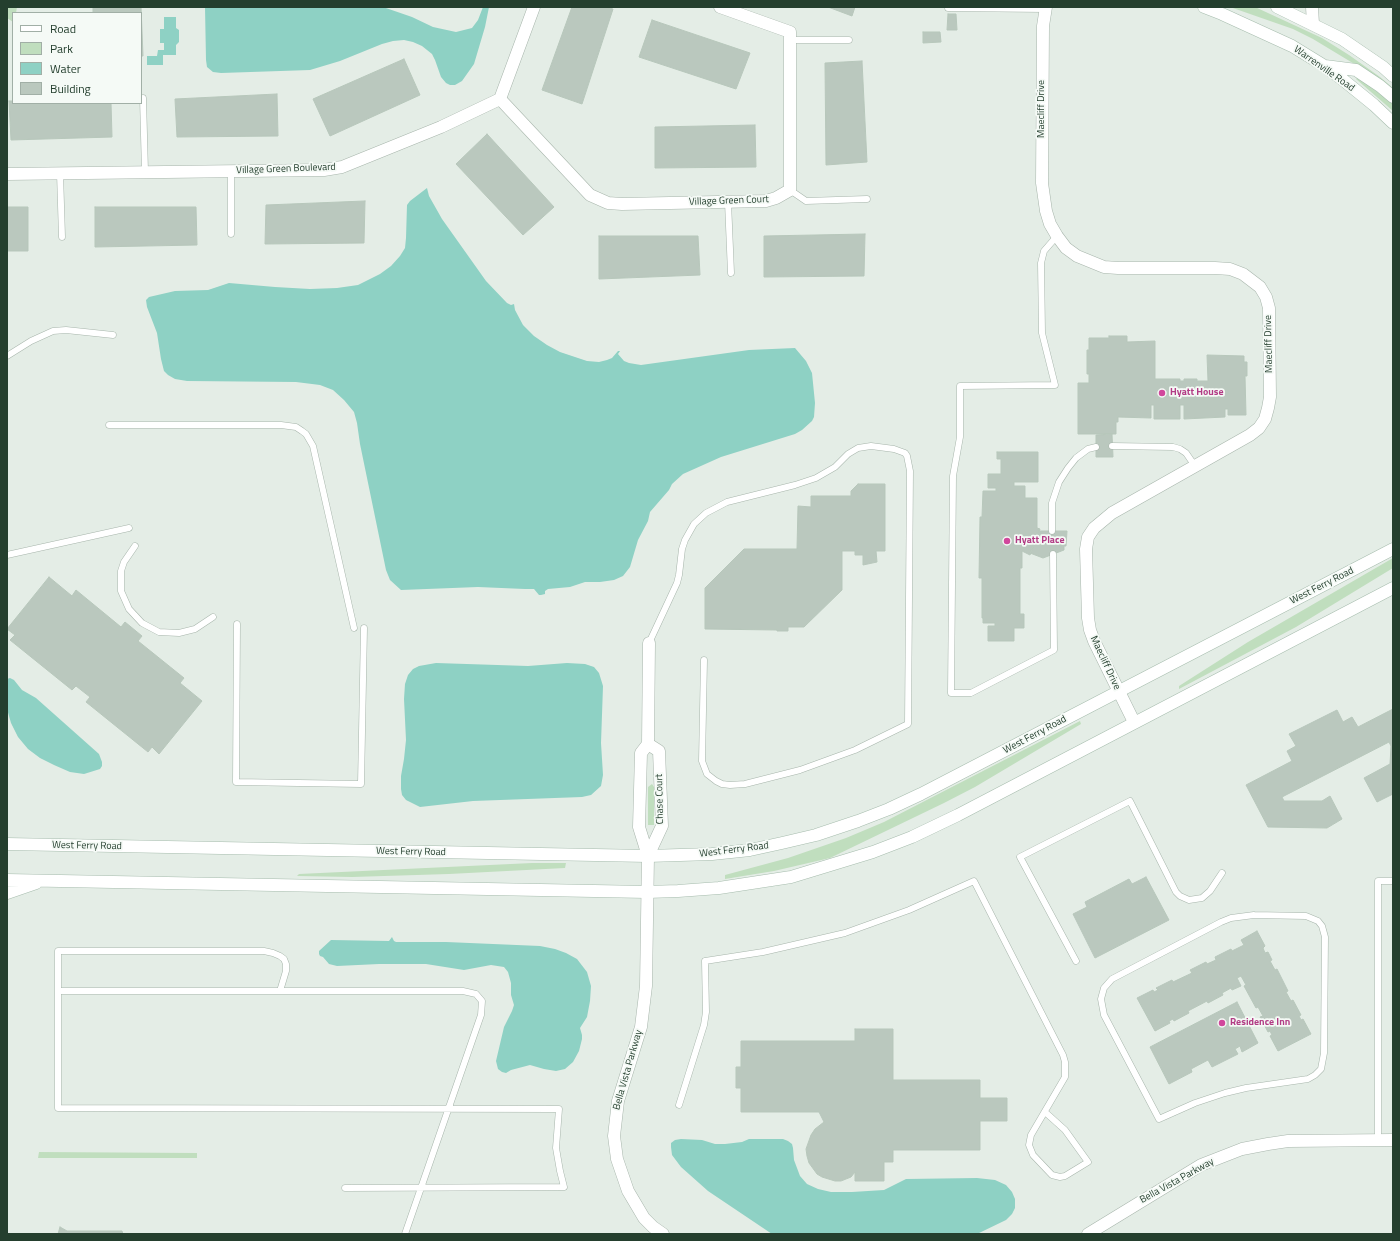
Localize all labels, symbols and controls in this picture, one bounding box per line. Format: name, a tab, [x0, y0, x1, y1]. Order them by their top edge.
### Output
legend	[12, 12, 142, 104]
text: Road	[50, 19, 76, 38]
text: Park	[50, 39, 73, 58]
street label: Warrenville Road	[1291, 44, 1357, 94]
text: Water	[50, 59, 81, 78]
text: Building	[50, 79, 91, 98]
street label: Maecliff Drive	[1036, 80, 1048, 138]
street label: Village Green Boulevard	[236, 161, 336, 177]
street label: Village Green Court	[689, 194, 769, 208]
street label: Maecliff Drive	[1262, 315, 1276, 373]
place label: Hyatt House	[1170, 387, 1224, 399]
marker: Hyatt House	[1157, 388, 1167, 398]
place label: Hyatt Place	[1015, 535, 1064, 547]
marker: Hyatt Place	[1002, 536, 1012, 546]
street label: West Ferry Road	[1288, 565, 1356, 607]
street label: Maecliff Drive	[1087, 634, 1123, 692]
street label: West Ferry Road	[1001, 713, 1069, 757]
street label: Chase Court	[654, 774, 666, 824]
street label: West Ferry Road	[52, 839, 122, 853]
street label: West Ferry Road	[699, 840, 769, 860]
street label: West Ferry Road	[376, 845, 446, 859]
place label: Residence Inn	[1230, 1017, 1290, 1029]
marker: Residence Inn	[1217, 1018, 1227, 1028]
street label: Bella Vista Parkway	[611, 1028, 645, 1112]
street label: Bella Vista Parkway	[1138, 1156, 1216, 1206]

